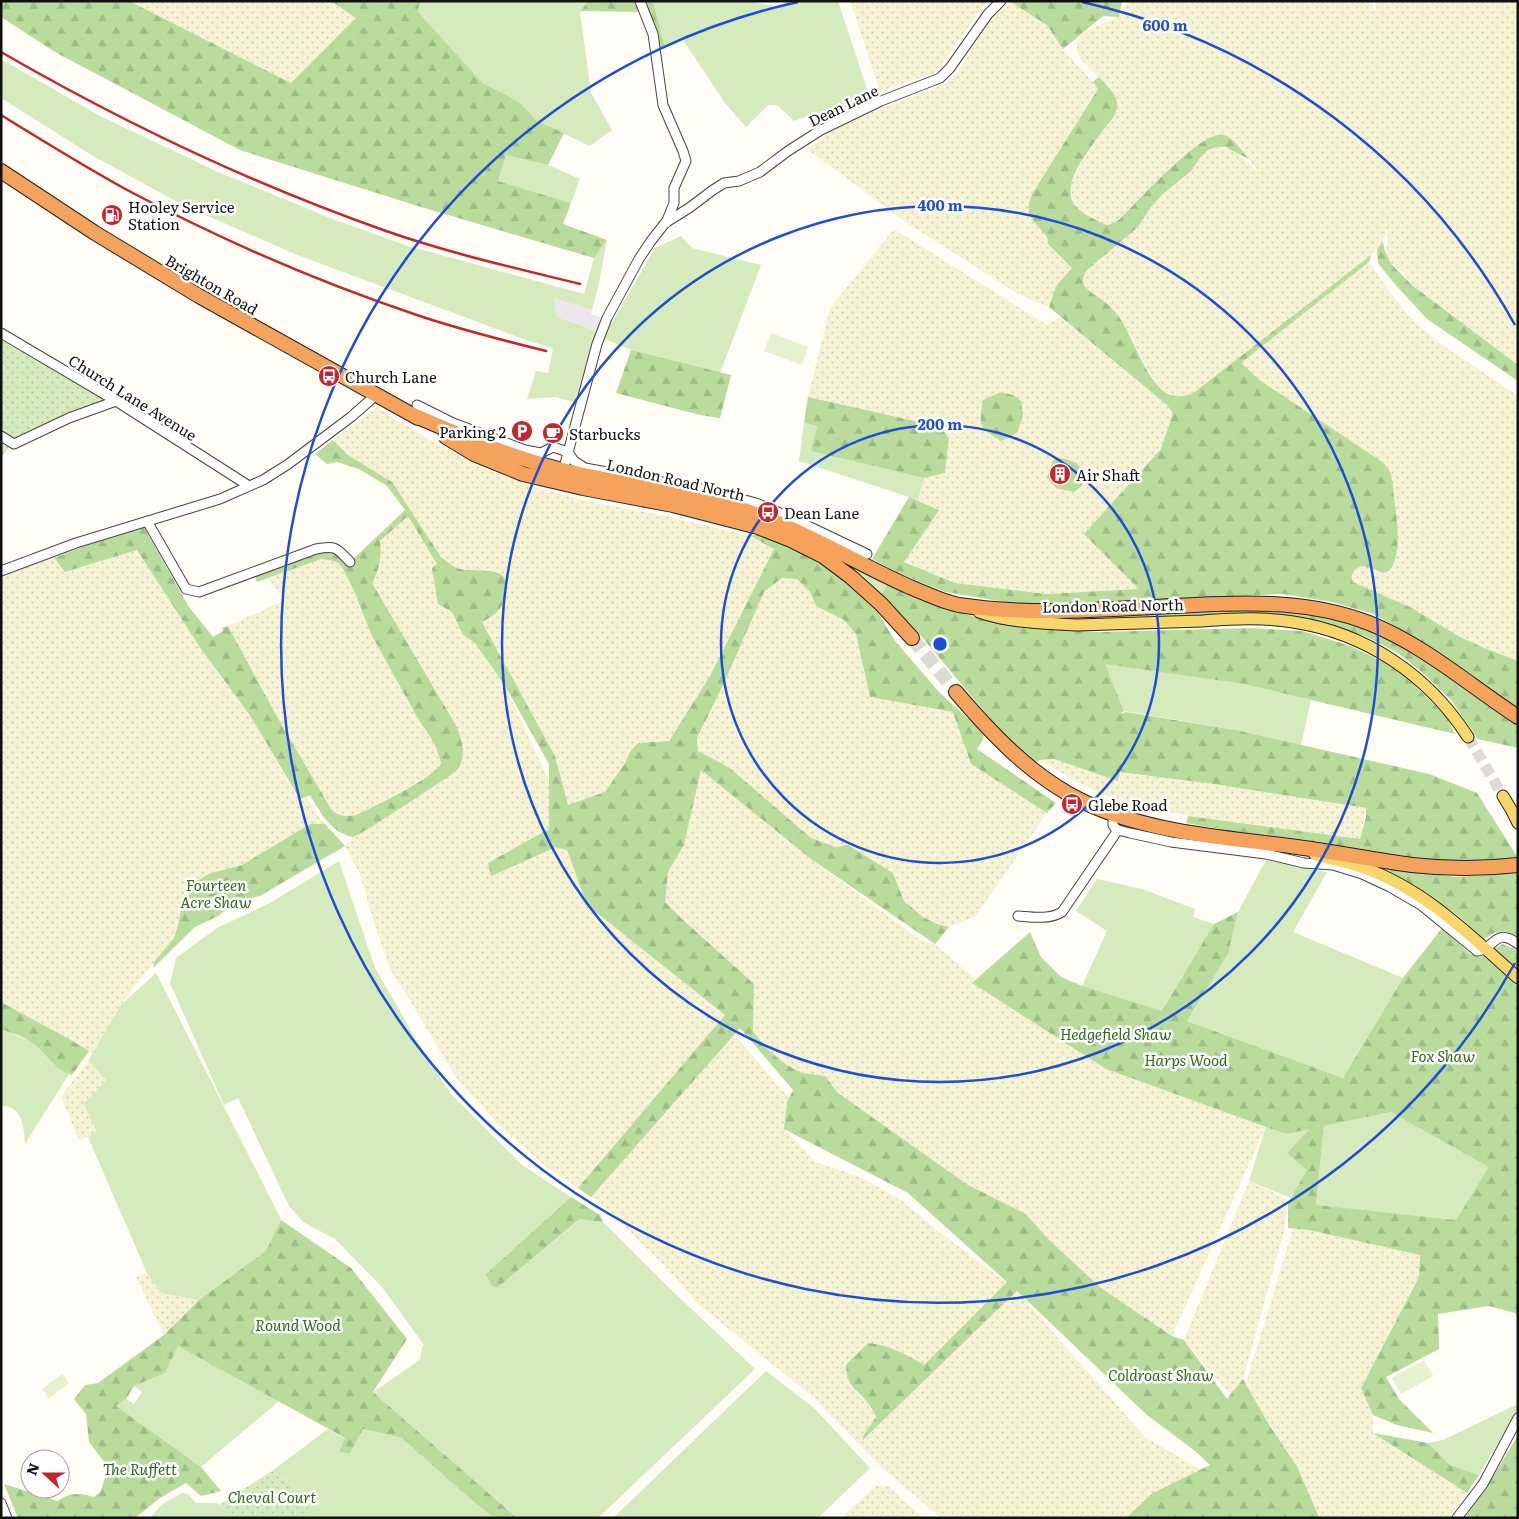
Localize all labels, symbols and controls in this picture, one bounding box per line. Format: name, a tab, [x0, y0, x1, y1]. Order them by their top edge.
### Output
text: 600 m	[1142, 13, 1188, 36]
street label: Dean Lane	[804, 78, 882, 132]
text: 400 m	[917, 193, 963, 216]
place label: Hooley Service Station	[128, 195, 235, 235]
fuel station icon: Hooley Service Station	[100, 203, 124, 227]
street label: Brighton Road	[161, 248, 263, 320]
street label: Church Lane Avenue	[64, 348, 202, 446]
bus stop icon: Church Lane	[317, 364, 341, 388]
place label: Church Lane	[345, 365, 437, 388]
text: 200 m	[918, 412, 962, 435]
parking icon: Parking 2	[510, 419, 534, 443]
place label: Parking 2	[439, 420, 506, 443]
cafe icon: Starbucks	[541, 421, 565, 445]
place label: Starbucks	[569, 422, 641, 445]
street label: London Road North	[604, 452, 748, 506]
building icon: Air Shaft	[1048, 462, 1072, 486]
place label: Air Shaft	[1076, 463, 1140, 486]
bus stop icon: Dean Lane	[756, 500, 780, 524]
place label: Dean Lane	[784, 501, 859, 524]
street label: London Road North	[1042, 592, 1184, 618]
centre of rings	[931, 635, 949, 653]
bus stop icon: Glebe Road	[1060, 792, 1084, 816]
place label: Glebe Road	[1088, 793, 1168, 816]
park label: Fourteen Acre Shaw	[180, 873, 252, 913]
park label: Hedgefield Shaw	[1060, 1022, 1172, 1045]
park label: Fox Shaw	[1411, 1044, 1475, 1067]
park label: Harps Wood	[1144, 1048, 1228, 1071]
park label: Round Wood	[255, 1313, 341, 1336]
park label: Coldroast Shaw	[1108, 1363, 1214, 1386]
north arrow	[20, 1449, 70, 1499]
park label: The Ruffett	[103, 1457, 177, 1480]
text: N	[20, 1460, 43, 1478]
park label: Cheval Court	[228, 1485, 316, 1508]

